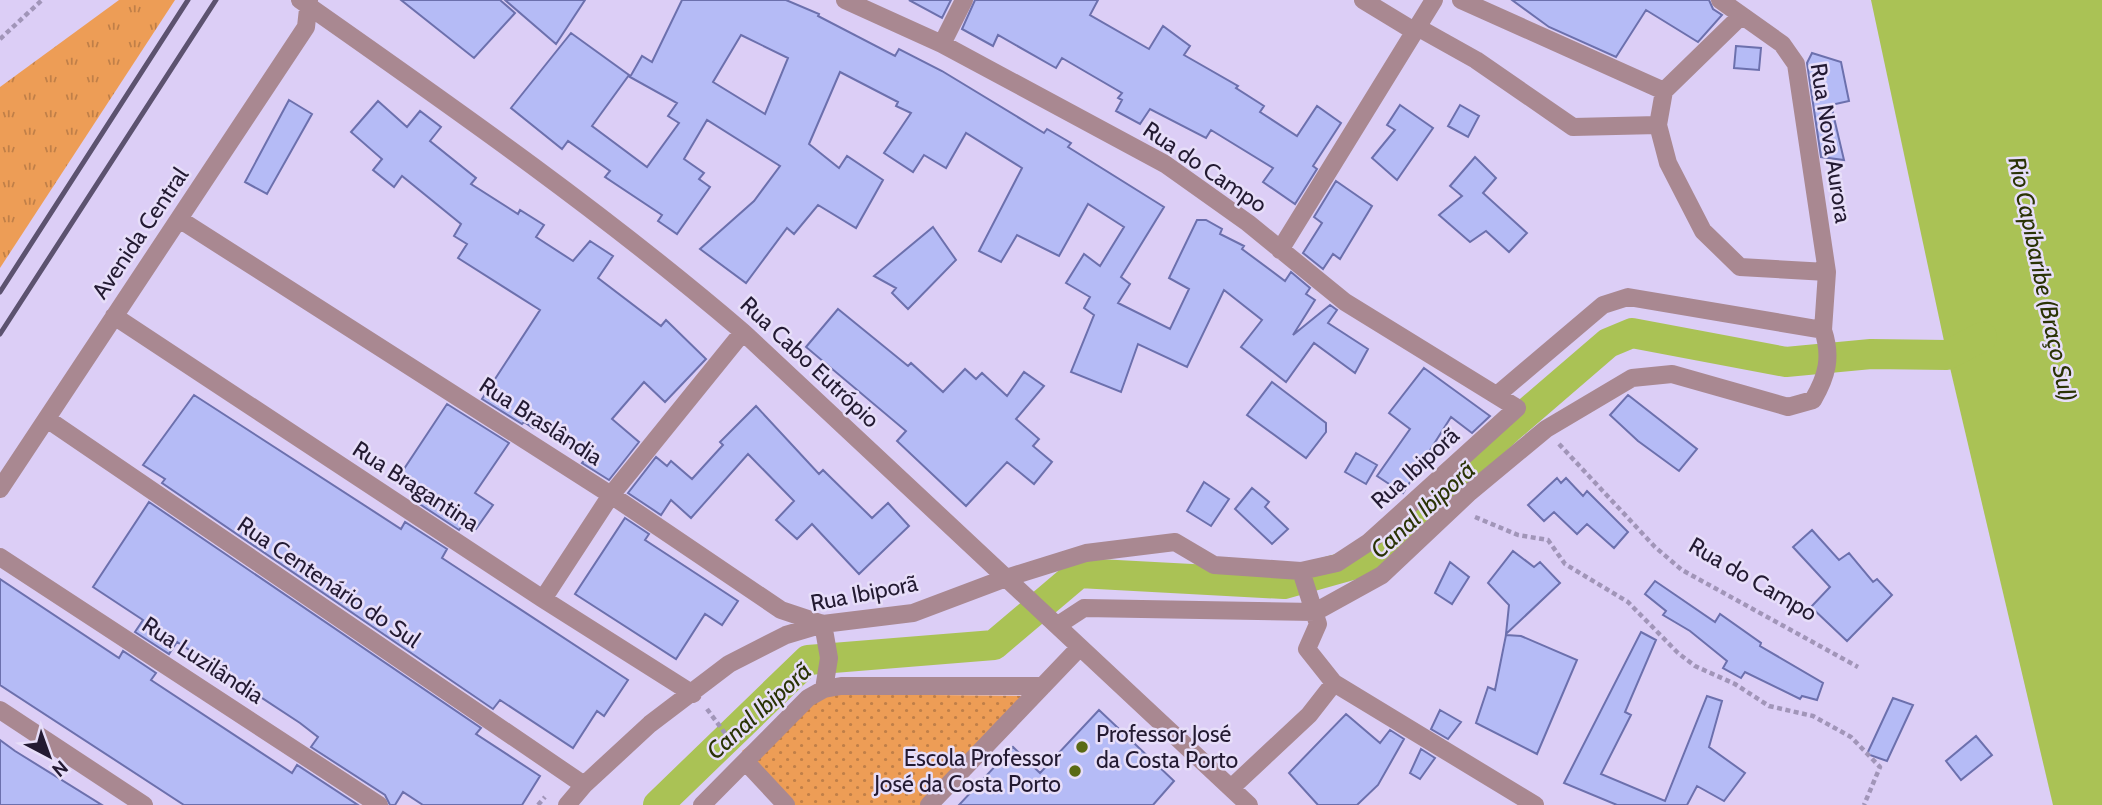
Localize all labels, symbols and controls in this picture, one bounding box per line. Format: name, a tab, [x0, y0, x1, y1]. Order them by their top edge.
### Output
street label: Rua Nova Aurora	[1805, 61, 1857, 225]
street label: Rua do Campo	[1138, 115, 1272, 219]
water label: Rio Capibaribe (Braço Sul)	[2002, 154, 2083, 404]
street label: Avenida Central	[86, 161, 195, 304]
street label: Rua Cabo Eutrópio	[735, 290, 885, 434]
street label: Rua Braslândia	[474, 371, 608, 471]
street label: Rua Ibiporã	[1365, 421, 1465, 515]
street label: Rua Bragantina	[347, 435, 485, 537]
water label: Canal Ibiporã	[1364, 455, 1481, 564]
street label: Rua Centenário do Sul	[232, 510, 426, 654]
street label: Rua do Campo	[1684, 531, 1822, 627]
street label: Rua Ibiporã	[808, 569, 920, 617]
street label: Rua Luzilândia	[137, 610, 269, 710]
water label: Canal Ibiporã	[700, 656, 817, 765]
place label: Professor José da Costa Porto	[1096, 720, 1238, 774]
north arrow	[14, 721, 84, 791]
marker: Professor José da Costa Porto	[1074, 739, 1090, 755]
place label: Escola Professor José da Costa Porto	[873, 744, 1062, 798]
text: N	[47, 755, 72, 782]
marker: Escola Professor José da Costa Porto	[1067, 763, 1083, 779]

